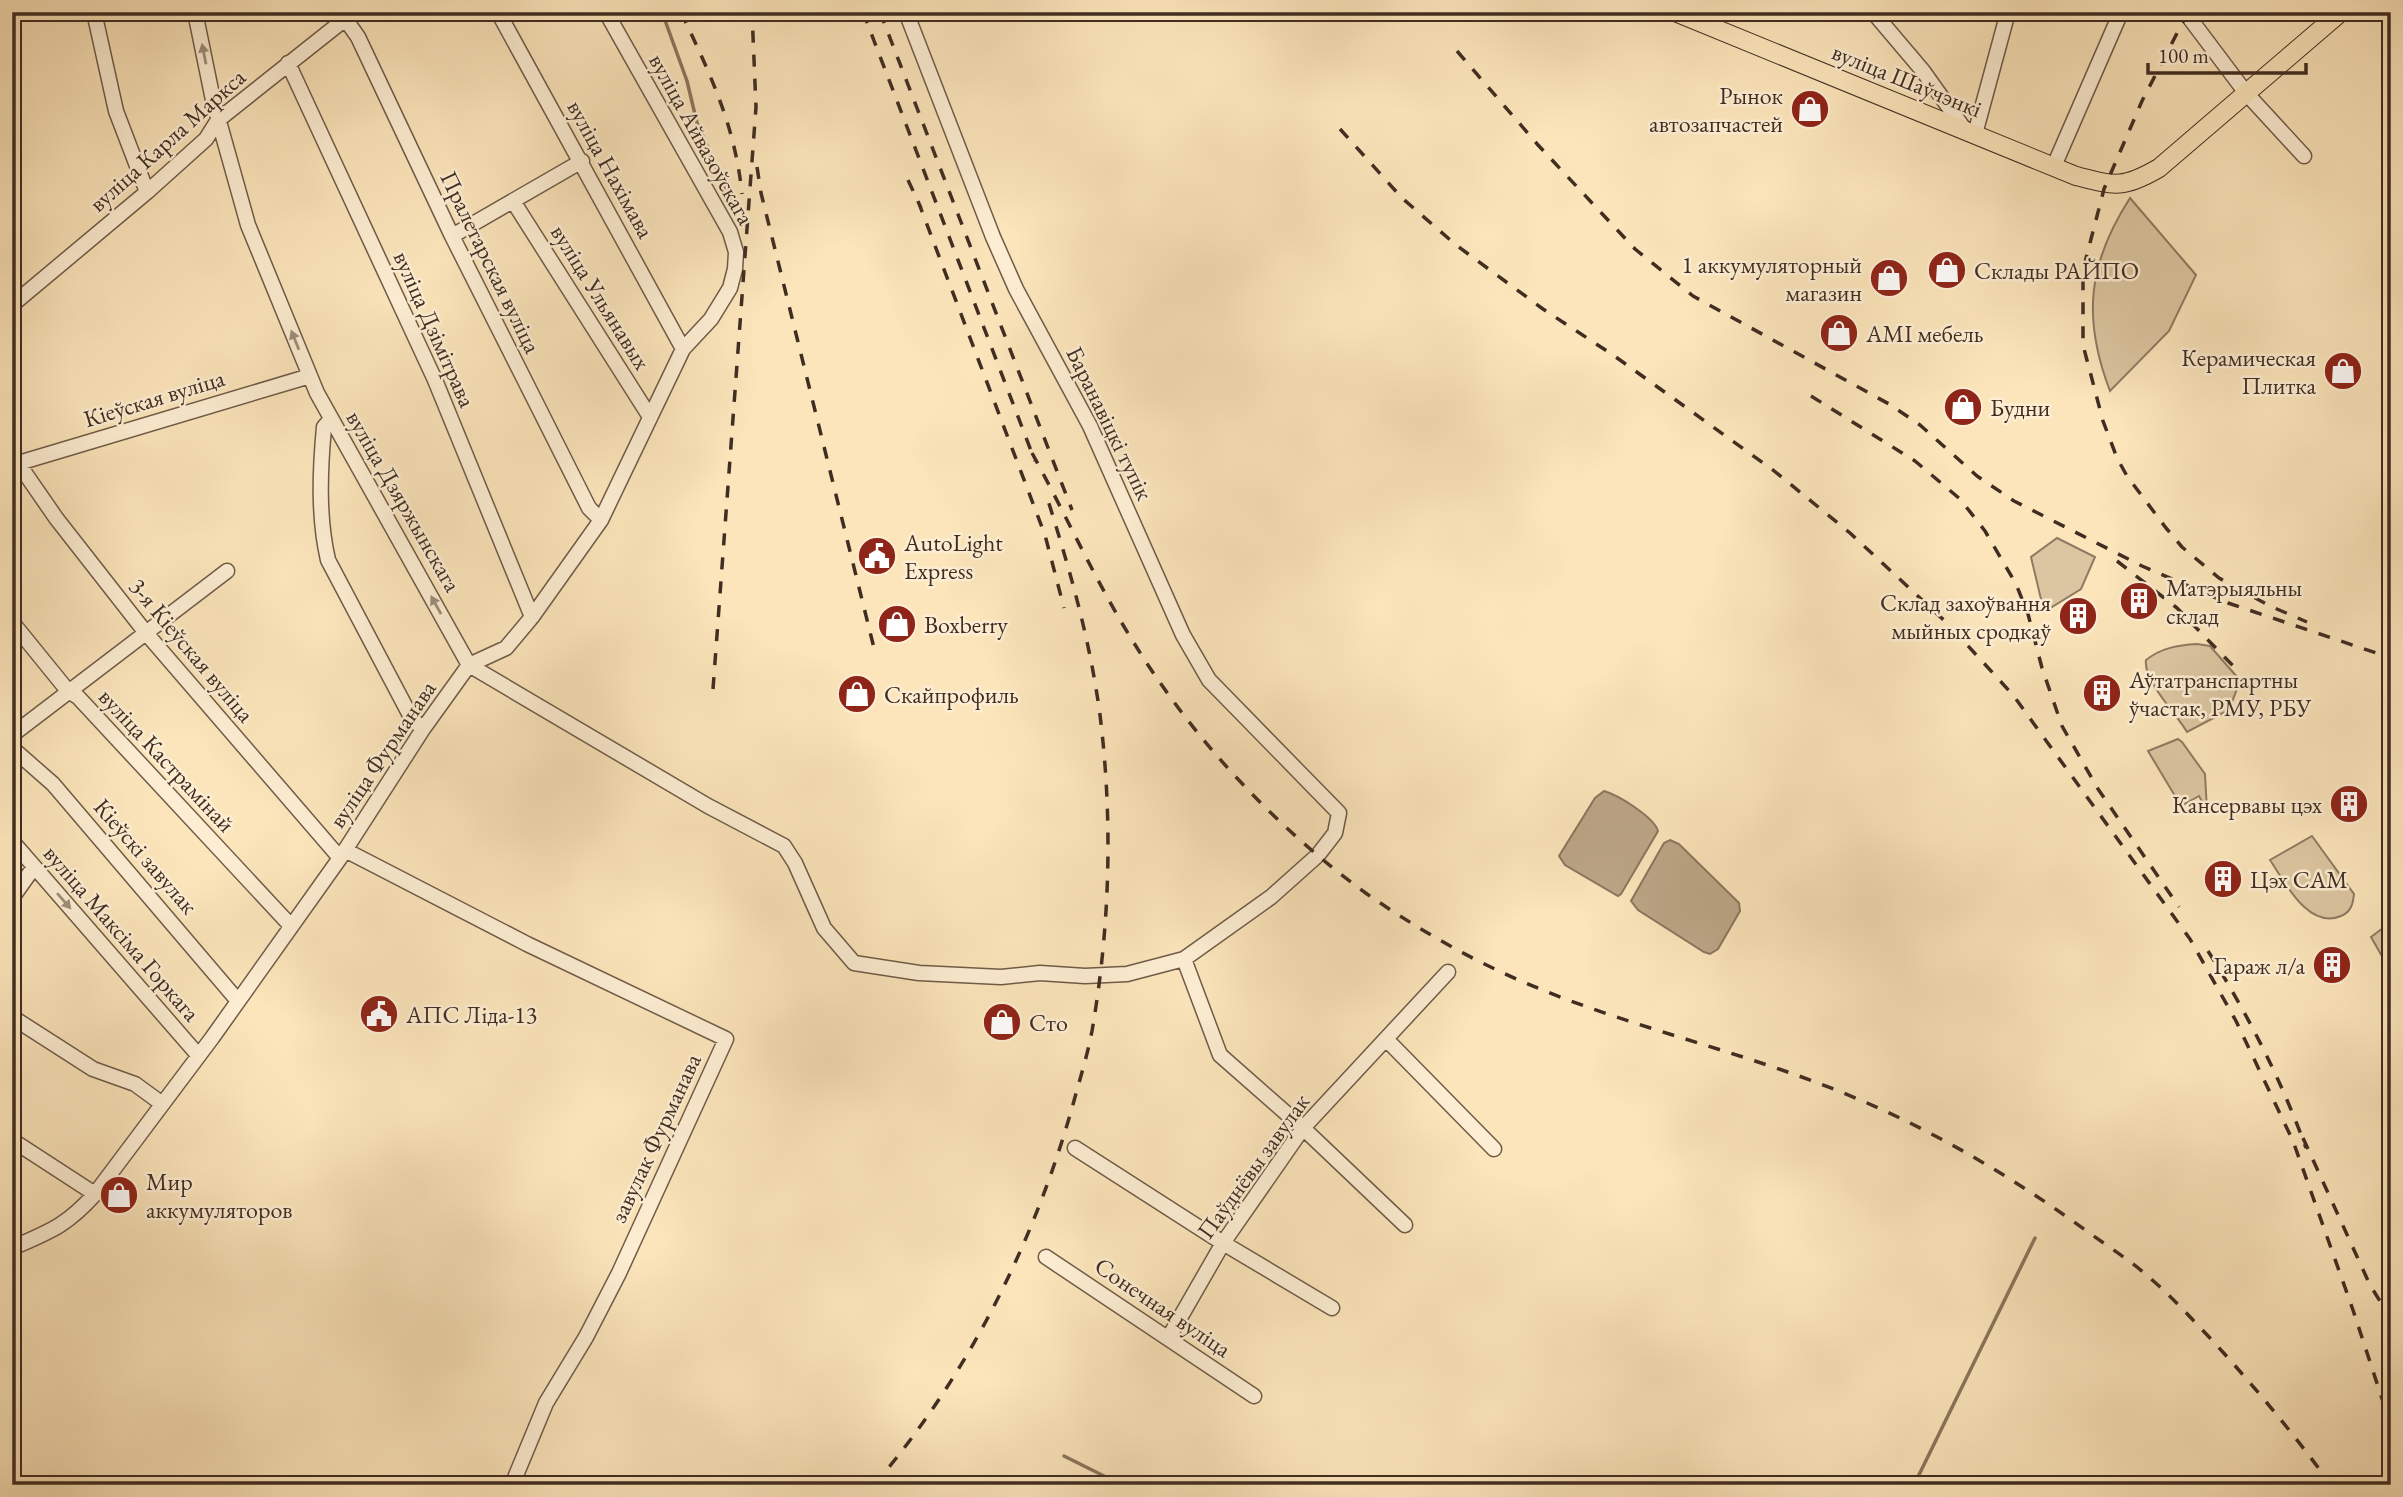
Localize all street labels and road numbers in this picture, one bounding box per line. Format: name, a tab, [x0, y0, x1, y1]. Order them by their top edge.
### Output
street label: вуліца Шаўчэнкі	[1828, 36, 1987, 124]
street label: вуліца Айвазоўскага	[642, 48, 762, 230]
street label: вуліца Карла Маркса	[82, 61, 252, 219]
street label: вуліца Нахімава	[560, 94, 662, 244]
street label: Пралетарская вуліца	[433, 166, 549, 359]
street label: вуліца Ульянавых	[544, 218, 658, 376]
street label: вуліца Дзімітрава	[387, 246, 483, 412]
street label: Баранавіцкі тупік	[1059, 341, 1161, 506]
street label: Кіеўская вуліца	[80, 362, 229, 434]
street label: вуліца Дзяржынскага	[339, 405, 469, 598]
street label: 3-я Кіеўская вуліца	[122, 571, 262, 729]
street label: вуліца Фурманава	[321, 674, 443, 834]
street label: вуліца Кастрамінай	[92, 681, 242, 839]
street label: Кіеўскі завулак	[87, 792, 205, 921]
street label: вуліца Максіма Горкага	[37, 838, 207, 1028]
street label: завулак Фурманава	[602, 1048, 708, 1228]
street label: Паўднёвы завулак	[1190, 1087, 1317, 1245]
street label: Сонечная вуліца	[1089, 1250, 1238, 1364]

